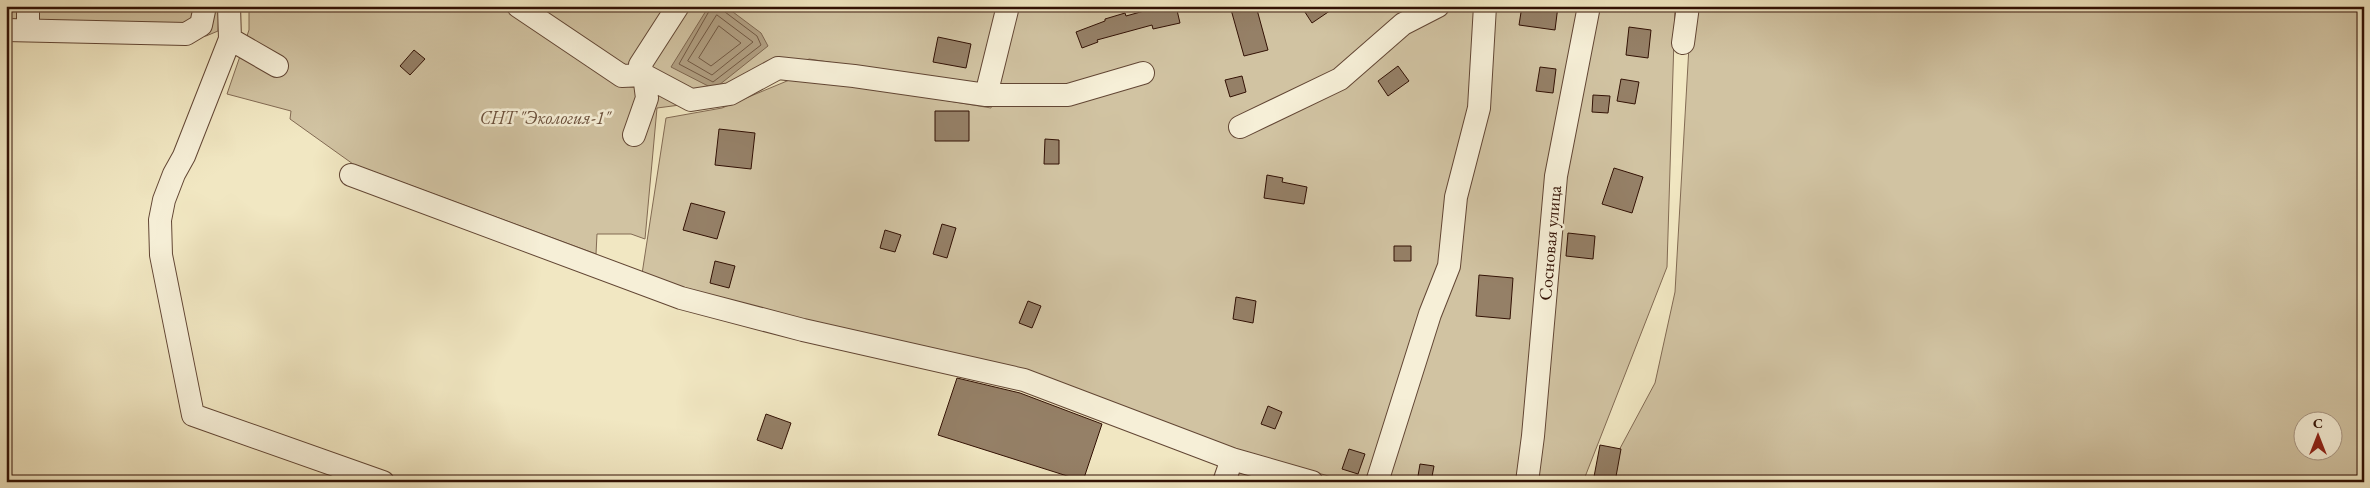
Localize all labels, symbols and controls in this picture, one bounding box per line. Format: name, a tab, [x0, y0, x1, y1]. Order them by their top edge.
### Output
park label: СНТ "Экология-1"	[480, 106, 612, 129]
street label: Сосновая улица	[1533, 184, 1566, 302]
north arrow	[2292, 410, 2342, 460]
text: С	[2313, 414, 2323, 432]

